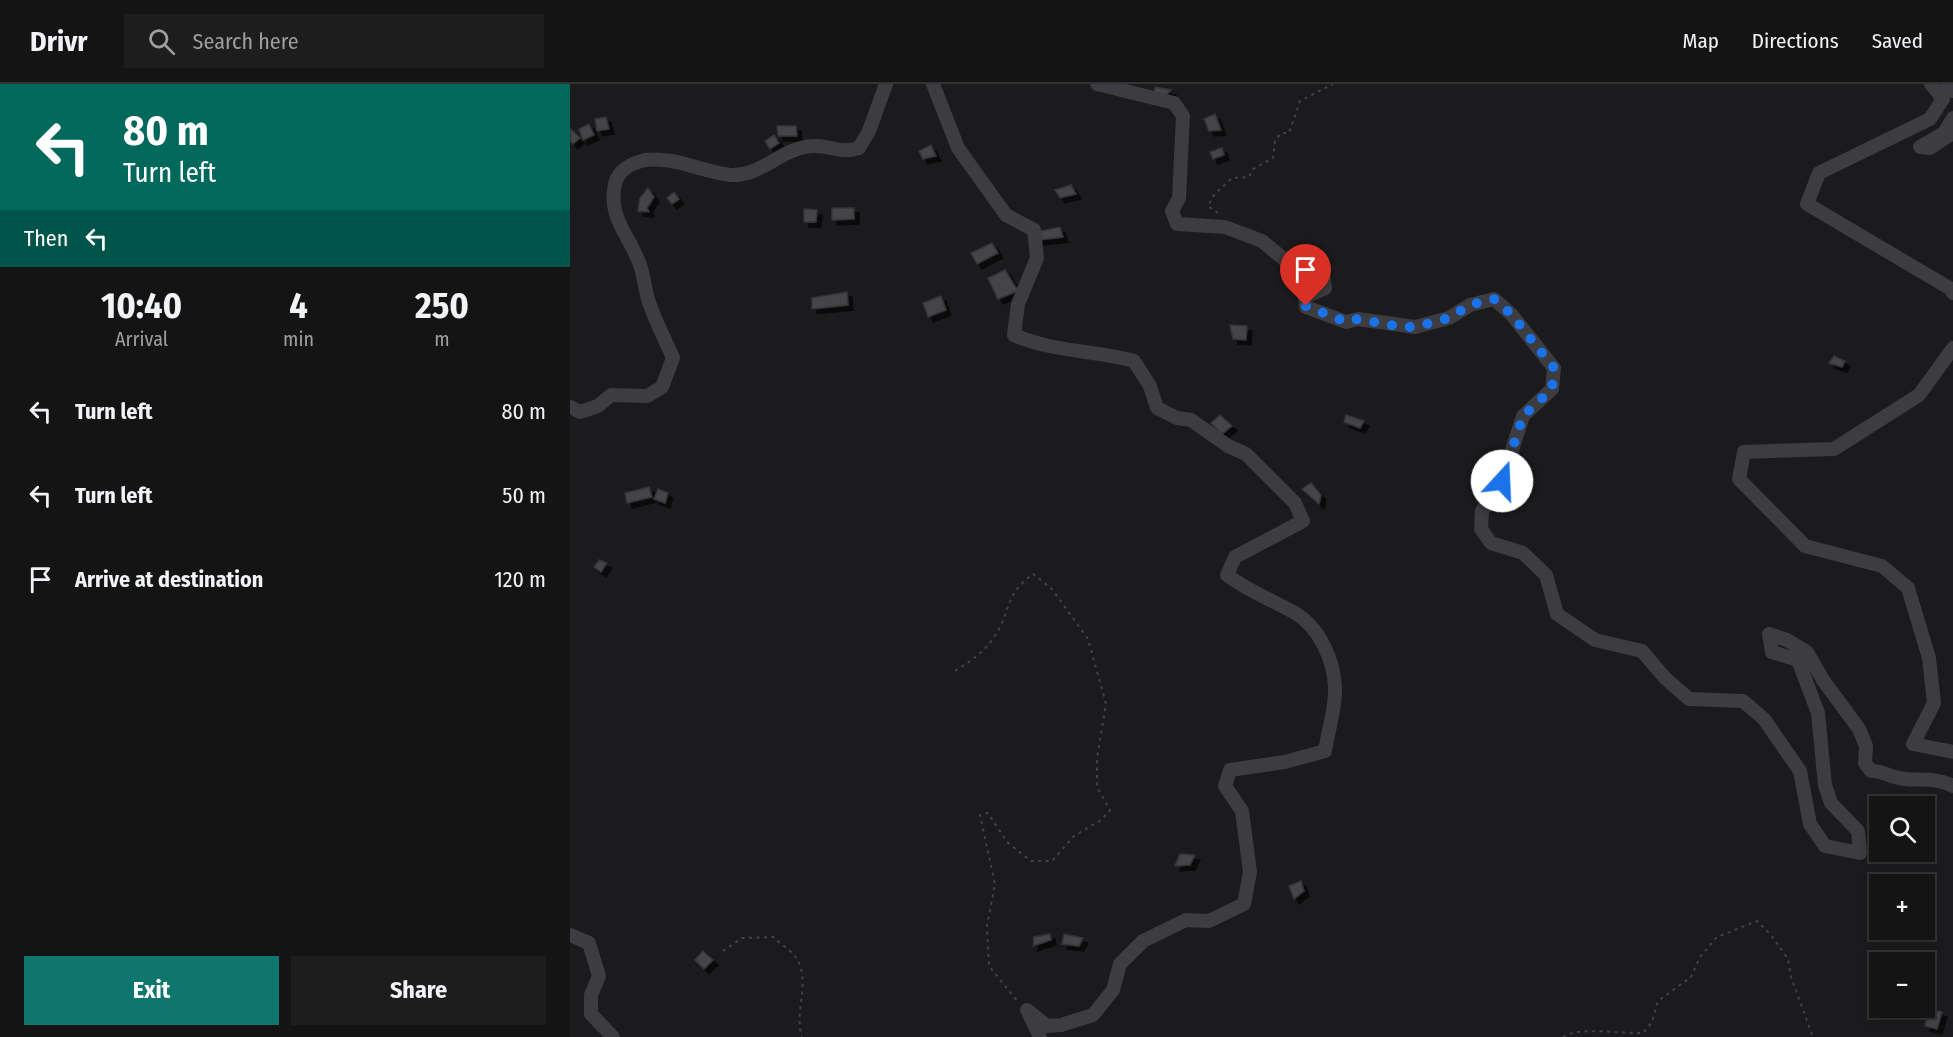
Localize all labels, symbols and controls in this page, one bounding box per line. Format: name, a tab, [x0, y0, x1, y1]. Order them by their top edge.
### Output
search box	[124, 14, 544, 68]
text: Drivr	[30, 25, 88, 58]
icon: search	[145, 25, 178, 58]
text: Search here	[193, 28, 299, 55]
text: Map	[1682, 28, 1719, 54]
text: Directions	[1752, 28, 1839, 54]
text: Saved	[1872, 28, 1923, 54]
text: 80 m	[123, 106, 209, 156]
icon: left	[24, 108, 102, 186]
text: Turn left	[123, 157, 216, 189]
icon: left	[80, 222, 113, 255]
text: Then	[24, 225, 68, 252]
pin	[1280, 244, 1331, 306]
icon: arrive	[1289, 253, 1322, 286]
text: 10:40	[101, 284, 182, 328]
text: 4	[289, 284, 308, 328]
text: 250	[415, 284, 469, 328]
text: Arrival	[115, 327, 168, 351]
text: min	[283, 327, 314, 351]
text: m	[434, 327, 450, 351]
icon: left	[24, 395, 57, 428]
text: Turn left	[75, 398, 153, 425]
text: 80 m	[501, 398, 546, 425]
position arrow	[1470, 449, 1534, 513]
icon: left	[24, 479, 57, 512]
text: Turn left	[75, 482, 153, 509]
text: 50 m	[502, 482, 546, 509]
icon: arrive	[24, 563, 57, 596]
text: Arrive at destination	[75, 566, 263, 593]
text: 120 m	[494, 566, 546, 593]
map controls	[1869, 796, 1935, 1018]
button: search	[1869, 796, 1935, 862]
button: +	[1869, 874, 1935, 940]
button: −	[1869, 952, 1935, 1018]
button: Exit	[24, 956, 279, 1025]
button: Share	[291, 956, 546, 1025]

